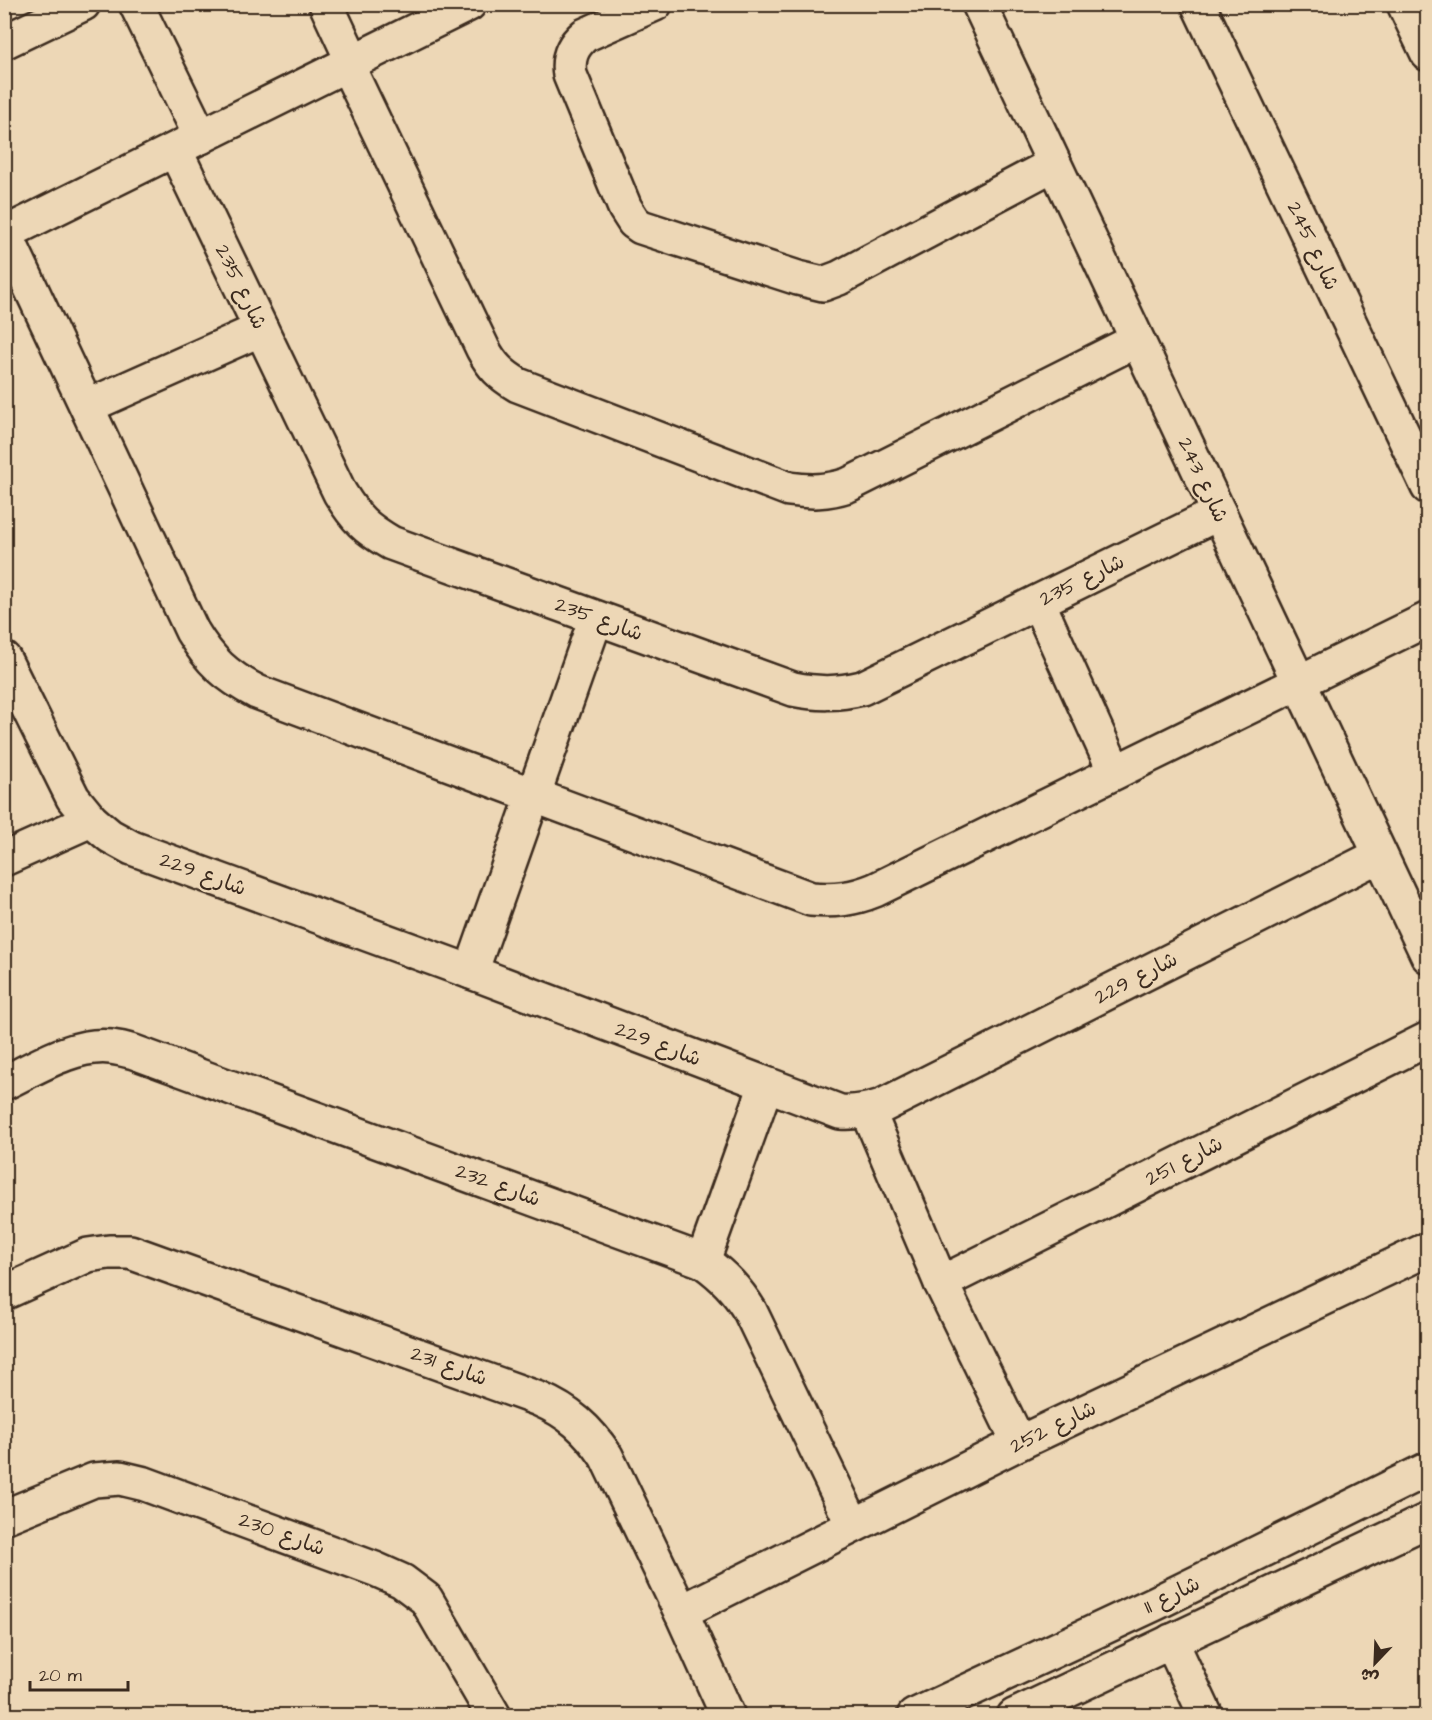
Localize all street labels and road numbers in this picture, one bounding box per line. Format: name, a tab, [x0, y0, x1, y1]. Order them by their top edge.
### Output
street label: شارع 245	[1280, 197, 1346, 295]
street label: شارع 235	[208, 240, 274, 334]
street label: شارع 243	[1171, 433, 1235, 527]
street label: شارع 235	[1035, 547, 1129, 613]
street label: شارع 235	[551, 590, 647, 648]
street label: شارع 229	[156, 845, 250, 903]
street label: شارع 229	[1089, 945, 1183, 1011]
street label: شارع 229	[611, 1014, 705, 1074]
street label: شارع 251	[1140, 1129, 1228, 1193]
street label: شارع 232	[451, 1156, 545, 1214]
street label: شارع 231	[407, 1339, 491, 1393]
street label: شارع 252	[1005, 1394, 1101, 1460]
street label: شارع 230	[235, 1505, 329, 1563]
street label: شارع 11	[1139, 1569, 1205, 1621]

